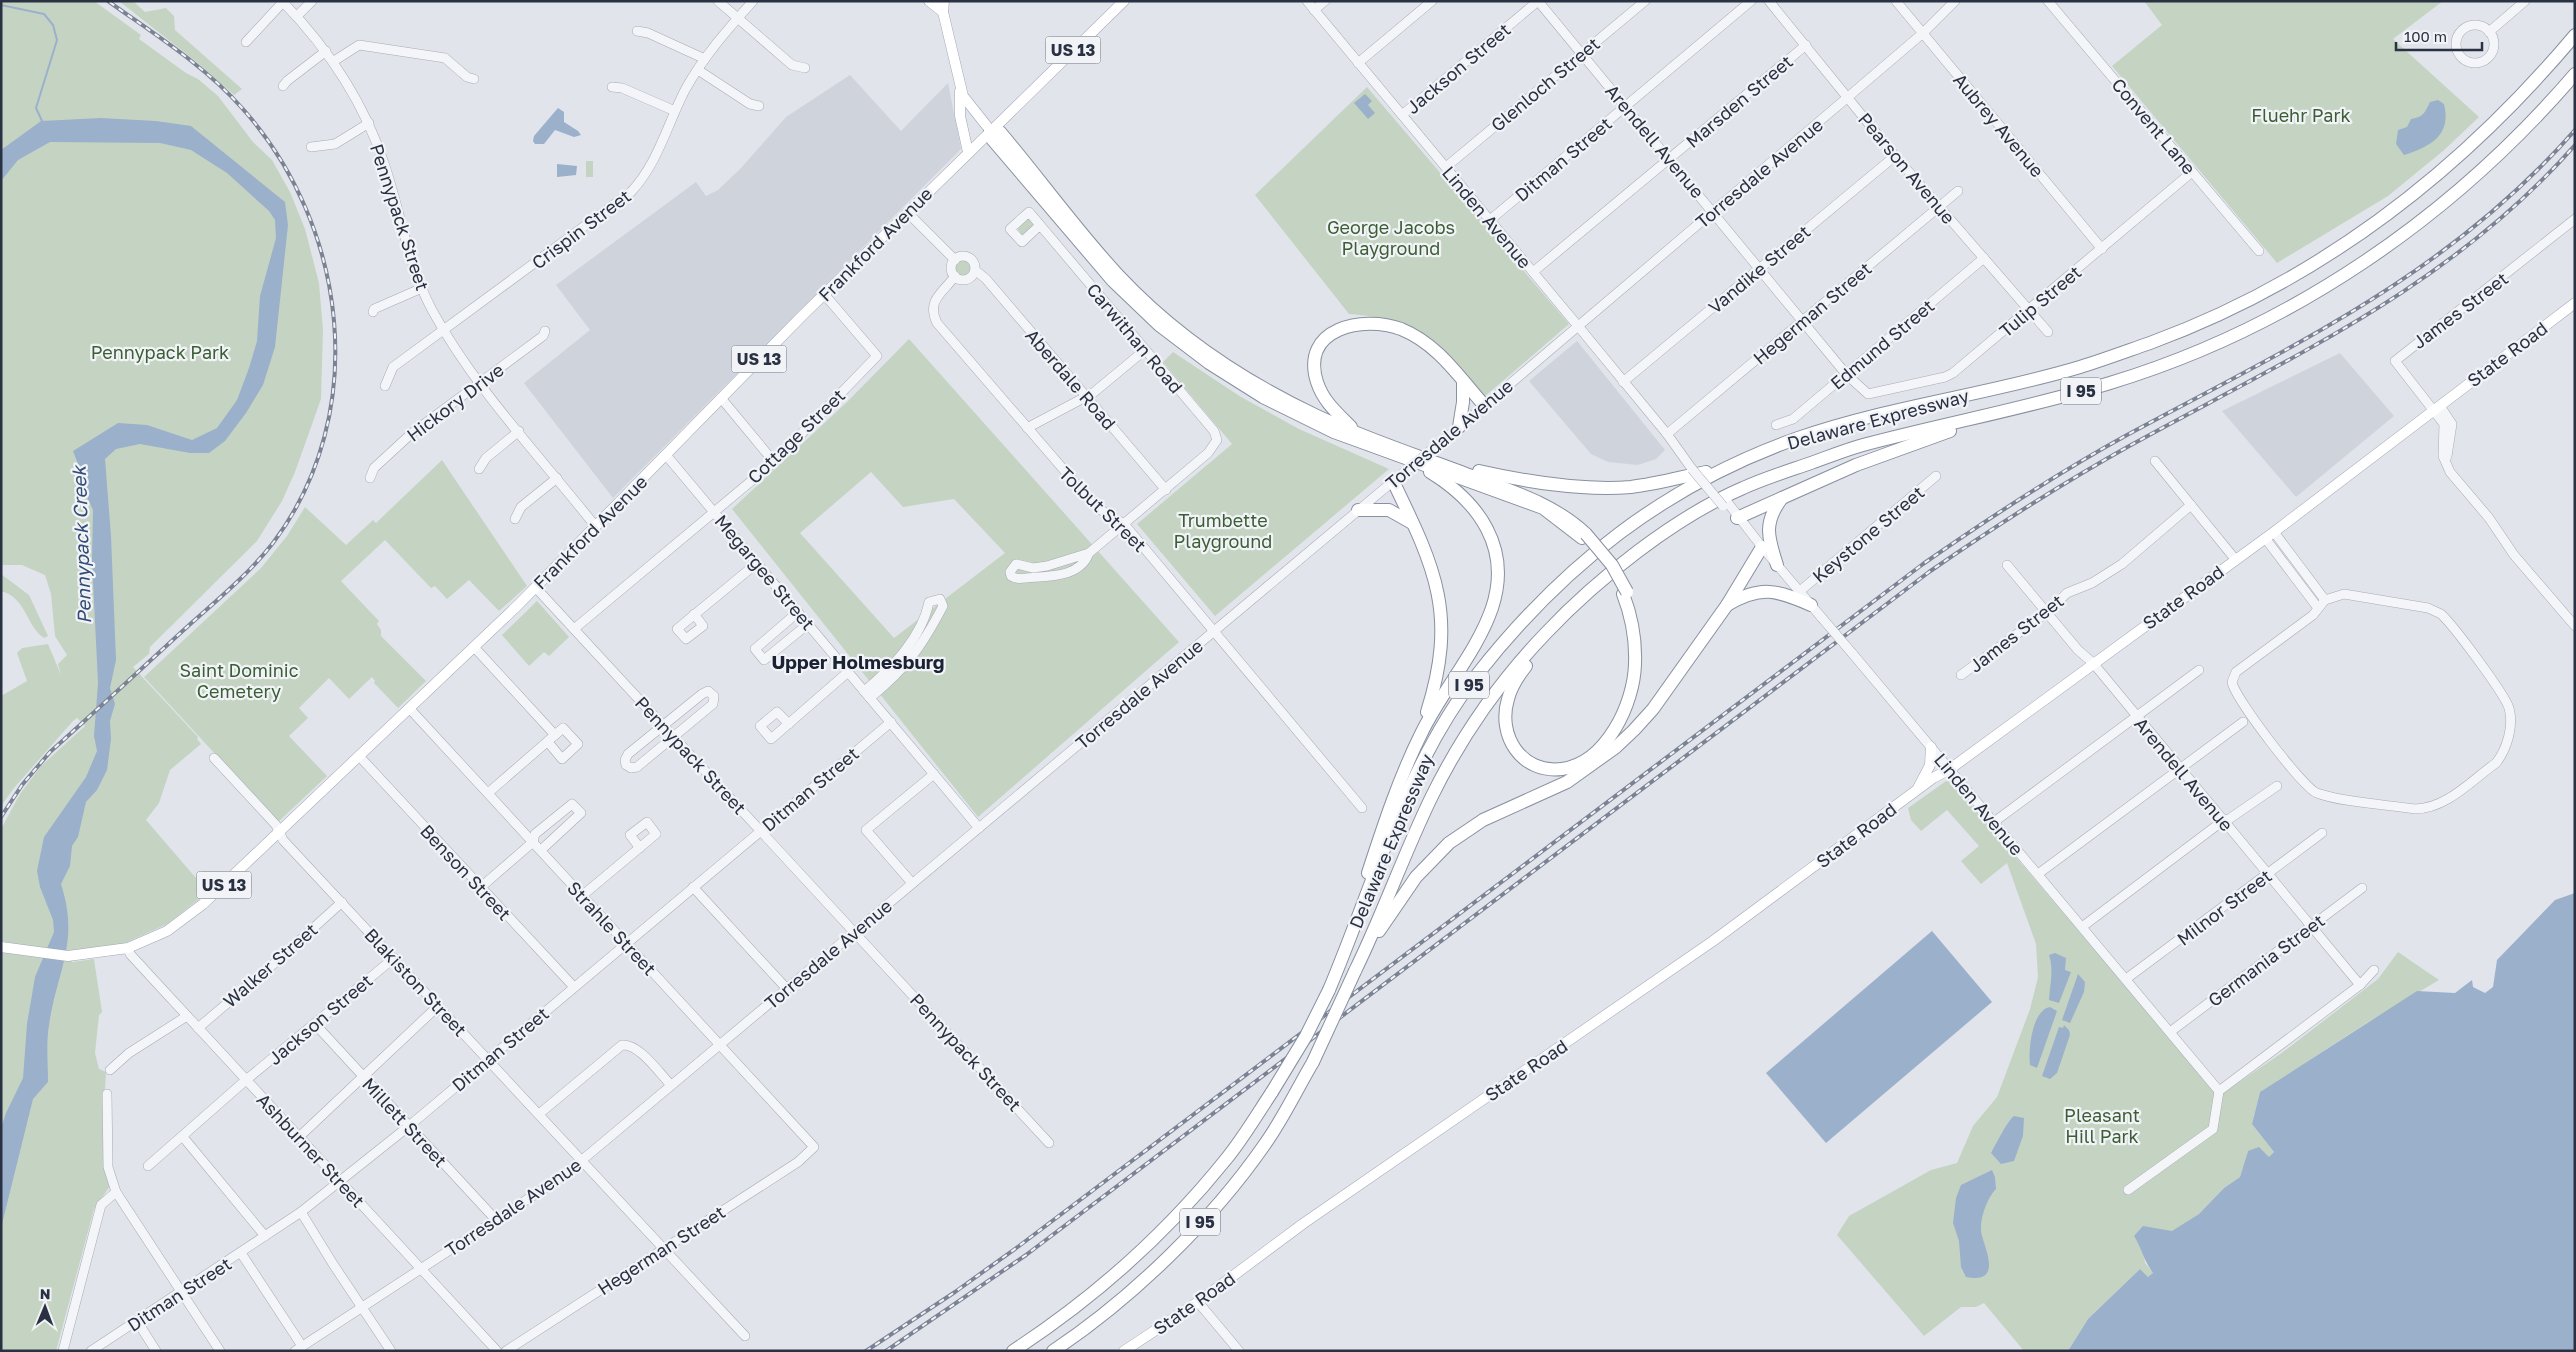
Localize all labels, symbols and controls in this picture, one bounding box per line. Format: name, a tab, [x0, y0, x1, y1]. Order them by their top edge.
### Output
street label: Jackson Street	[1401, 18, 1515, 118]
scale bar	[2396, 20, 2482, 52]
text: 100 m	[2404, 27, 2447, 45]
street label: Glenloch Street	[1486, 32, 1604, 136]
road number: US 13	[1046, 36, 1100, 64]
street label: Marsden Street	[1681, 50, 1797, 152]
street label: Aubrey Avenue	[1949, 69, 2049, 181]
street label: Convent Lane	[2107, 73, 2201, 179]
street label: Arendell Avenue	[1601, 80, 1709, 202]
park label: Fluehr Park	[2251, 104, 2351, 126]
street label: Pearson Avenue	[1854, 108, 1960, 228]
street label: Ditman Street	[1510, 112, 1616, 206]
street label: Torresdale Avenue	[1691, 113, 1827, 233]
street label: Pennypack Street	[366, 141, 434, 293]
street label: Linden Avenue	[1438, 161, 1536, 273]
street label: Frankford Avenue	[813, 182, 937, 306]
street label: Crispin Street	[527, 185, 635, 273]
park label: George Jacobs Playground	[1327, 216, 1455, 259]
street label: Vandike Street	[1704, 220, 1814, 318]
street label: Hegerman Street	[1748, 257, 1876, 369]
street label: Tulip Street	[1995, 260, 2085, 342]
street label: James Street	[2408, 267, 2512, 353]
street label: Carwithan Road	[1082, 278, 1188, 398]
street label: Edmund Street	[1826, 294, 1938, 394]
street label: State Road	[2463, 317, 2551, 391]
street label: Aberdale Road	[1021, 324, 1121, 434]
park label: Pennypack Park	[91, 341, 229, 363]
road number: US 13	[732, 346, 786, 372]
street label: Hickory Drive	[402, 358, 508, 446]
street label: Torresdale Avenue	[1381, 374, 1517, 494]
road number: I 95	[2061, 378, 2101, 404]
street label: Cottage Street	[743, 384, 849, 488]
street label: Delaware Expressway	[1785, 384, 1971, 454]
street label: Tolbut Street	[1055, 462, 1151, 556]
water label: Pennypack Creek	[67, 463, 95, 624]
street label: Frankford Avenue	[528, 470, 652, 594]
street label: Keystone Street	[1808, 481, 1928, 587]
park label: Trumbette Playground	[1174, 509, 1272, 552]
street label: Megargee Street	[710, 510, 820, 634]
street label: State Road	[2138, 560, 2228, 634]
street label: James Street	[1964, 589, 2068, 677]
street label: Torresdale Avenue	[1071, 634, 1207, 754]
district label: Upper Holmesburg	[771, 650, 945, 673]
park label: Saint Dominic Cemetery	[180, 659, 299, 702]
road number: I 95	[1449, 672, 1489, 698]
street label: Pennypack Street	[631, 692, 751, 818]
street label: Arendell Avenue	[2130, 713, 2238, 835]
street label: Ditman Street	[757, 742, 863, 836]
street label: Linden Avenue	[1930, 748, 2028, 860]
street label: Delaware Expressway	[1344, 750, 1438, 932]
street label: State Road	[1812, 798, 1900, 872]
street label: Benson Street	[416, 820, 516, 924]
street label: Milnor Street	[2172, 864, 2276, 950]
road number: US 13	[196, 872, 252, 898]
street label: Strahle Street	[563, 877, 661, 979]
street label: Torresdale Avenue	[760, 894, 896, 1014]
street label: Germania Street	[2203, 909, 2329, 1011]
street label: Walker Street	[218, 918, 322, 1012]
street label: Blakiston Street	[360, 924, 472, 1040]
street label: Jackson Street	[263, 969, 377, 1069]
street label: Pennypack Street	[906, 989, 1026, 1115]
street label: Ditman Street	[447, 1002, 553, 1096]
street label: State Road	[1481, 1034, 1571, 1106]
street label: Millett Street	[358, 1073, 452, 1171]
street label: Ashburner Street	[253, 1088, 369, 1212]
park label: Pleasant Hill Park	[2064, 1104, 2140, 1147]
street label: Torresdale Avenue	[441, 1153, 585, 1261]
street label: Hegerman Street	[593, 1201, 729, 1299]
road number: I 95	[1180, 1208, 1220, 1236]
street label: Ditman Street	[123, 1252, 235, 1336]
street label: State Road	[1149, 1267, 1239, 1339]
north arrow	[20, 1282, 70, 1332]
text: N	[40, 1285, 51, 1302]

